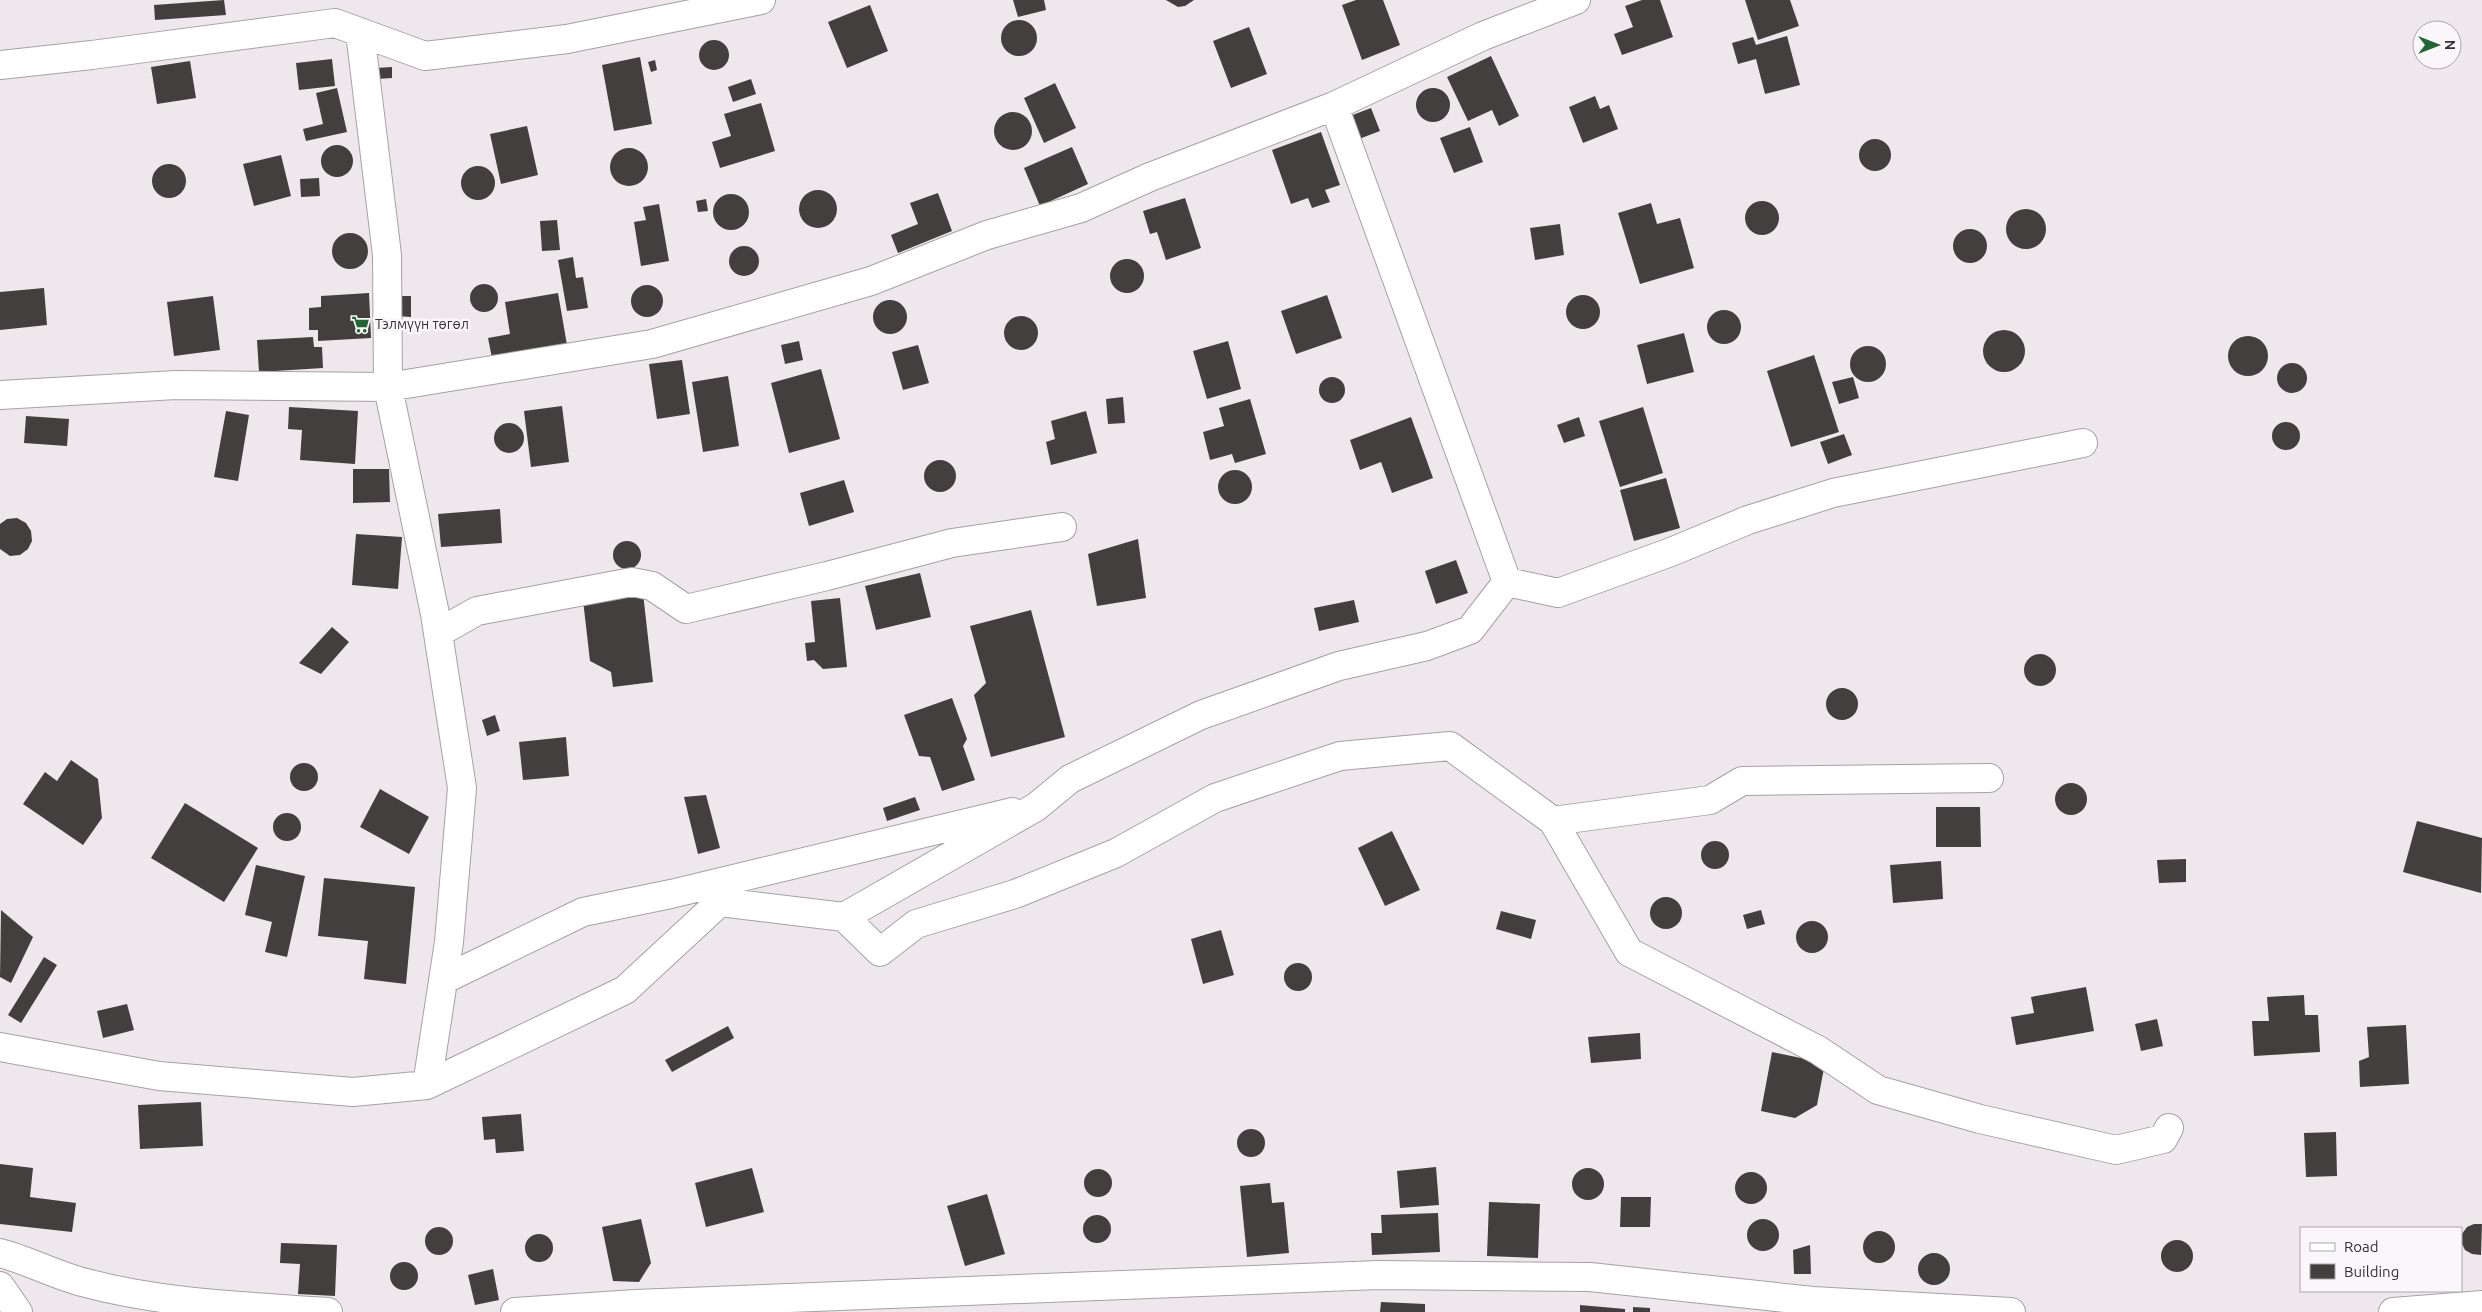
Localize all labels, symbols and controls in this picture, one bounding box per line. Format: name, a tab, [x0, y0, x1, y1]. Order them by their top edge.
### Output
north arrow	[2412, 20, 2462, 70]
text: N	[2442, 40, 2458, 50]
supermarket icon: Тэлмүүн төгөл	[351, 314, 371, 334]
place label: Тэлмүүн төгөл	[375, 316, 469, 332]
legend	[2300, 1227, 2462, 1292]
text: Road	[2344, 1238, 2379, 1255]
text: Building	[2344, 1263, 2399, 1280]

